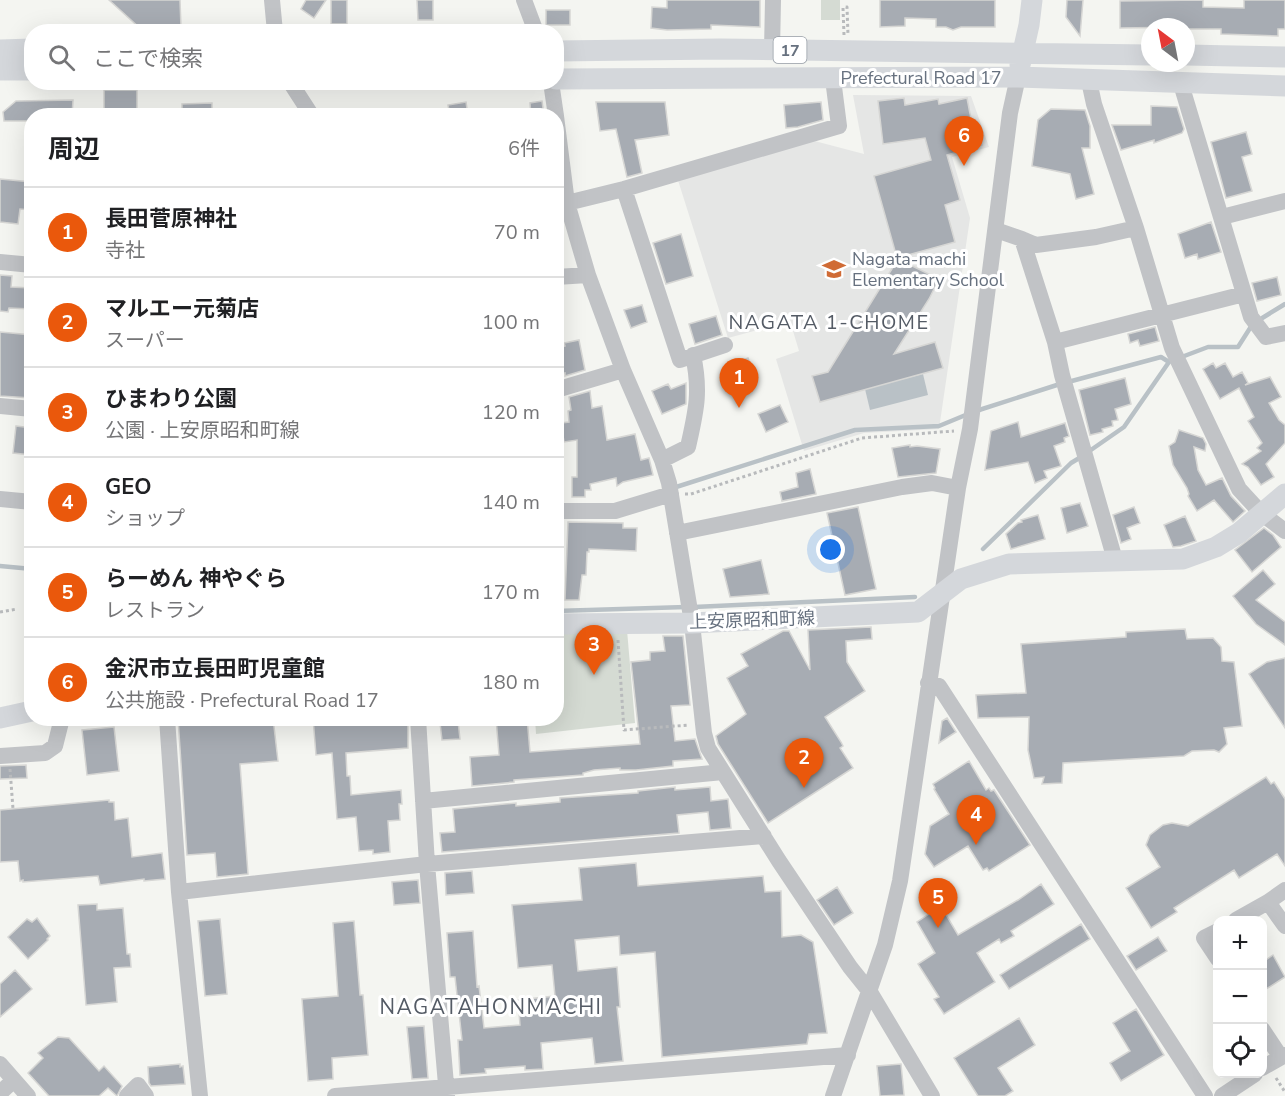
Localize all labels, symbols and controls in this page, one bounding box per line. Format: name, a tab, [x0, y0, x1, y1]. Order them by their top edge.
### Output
north arrow	[1141, 18, 1195, 72]
search box	[24, 24, 564, 90]
road number: 17	[774, 37, 806, 63]
icon: search	[45, 41, 78, 74]
text: ここで検索	[93, 44, 203, 74]
street label: Prefectural Road 17	[840, 66, 1002, 90]
pin: 6	[944, 116, 984, 166]
text: 周辺	[48, 132, 100, 167]
text: 6件	[508, 135, 540, 162]
text: 長田菅原神社	[105, 204, 237, 234]
text: 1	[62, 219, 74, 246]
text: 70 m	[494, 219, 540, 246]
text: 寺社	[105, 237, 145, 264]
place label: Nagata-machi Elementary School	[852, 247, 1005, 292]
school or university icon: Nagata-machi Elementary School	[821, 256, 847, 282]
text: マルエー元菊店	[105, 294, 259, 324]
text: 2	[62, 309, 74, 336]
text: 100 m	[482, 309, 540, 336]
district label: NAGATA 1-CHOME	[728, 309, 930, 336]
text: スーパー	[105, 327, 185, 354]
pin: 1	[720, 358, 758, 408]
text: ひまわり公園	[105, 384, 237, 414]
text: 3	[62, 399, 74, 426]
text: 120 m	[482, 399, 540, 426]
text: 公園 · 上安原昭和町線	[105, 417, 300, 444]
text: GEO	[105, 472, 152, 502]
text: 4	[62, 489, 74, 516]
text: 140 m	[482, 489, 540, 516]
text: ショップ	[105, 505, 185, 532]
your location	[816, 535, 845, 564]
text: らーめん 神やぐら	[105, 564, 287, 594]
text: 5	[62, 579, 74, 606]
text: 170 m	[482, 579, 540, 606]
text: レストラン	[105, 597, 205, 624]
street label: 上安原昭和町線	[689, 606, 815, 634]
pin: 3	[574, 626, 614, 675]
text: 金沢市立長田町児童館	[105, 654, 325, 684]
text: 6	[62, 669, 74, 696]
text: 180 m	[482, 669, 540, 696]
text: 公共施設 · Prefectural Road 17	[105, 687, 379, 714]
pin: 2	[784, 738, 824, 788]
pin: 4	[956, 796, 996, 845]
pin: 5	[918, 878, 958, 928]
map controls	[1213, 916, 1267, 1078]
button: +	[1213, 916, 1267, 970]
button: −	[1213, 970, 1267, 1024]
district label: NAGATAHONMACHI	[379, 993, 603, 1021]
button: locate	[1213, 1024, 1267, 1078]

